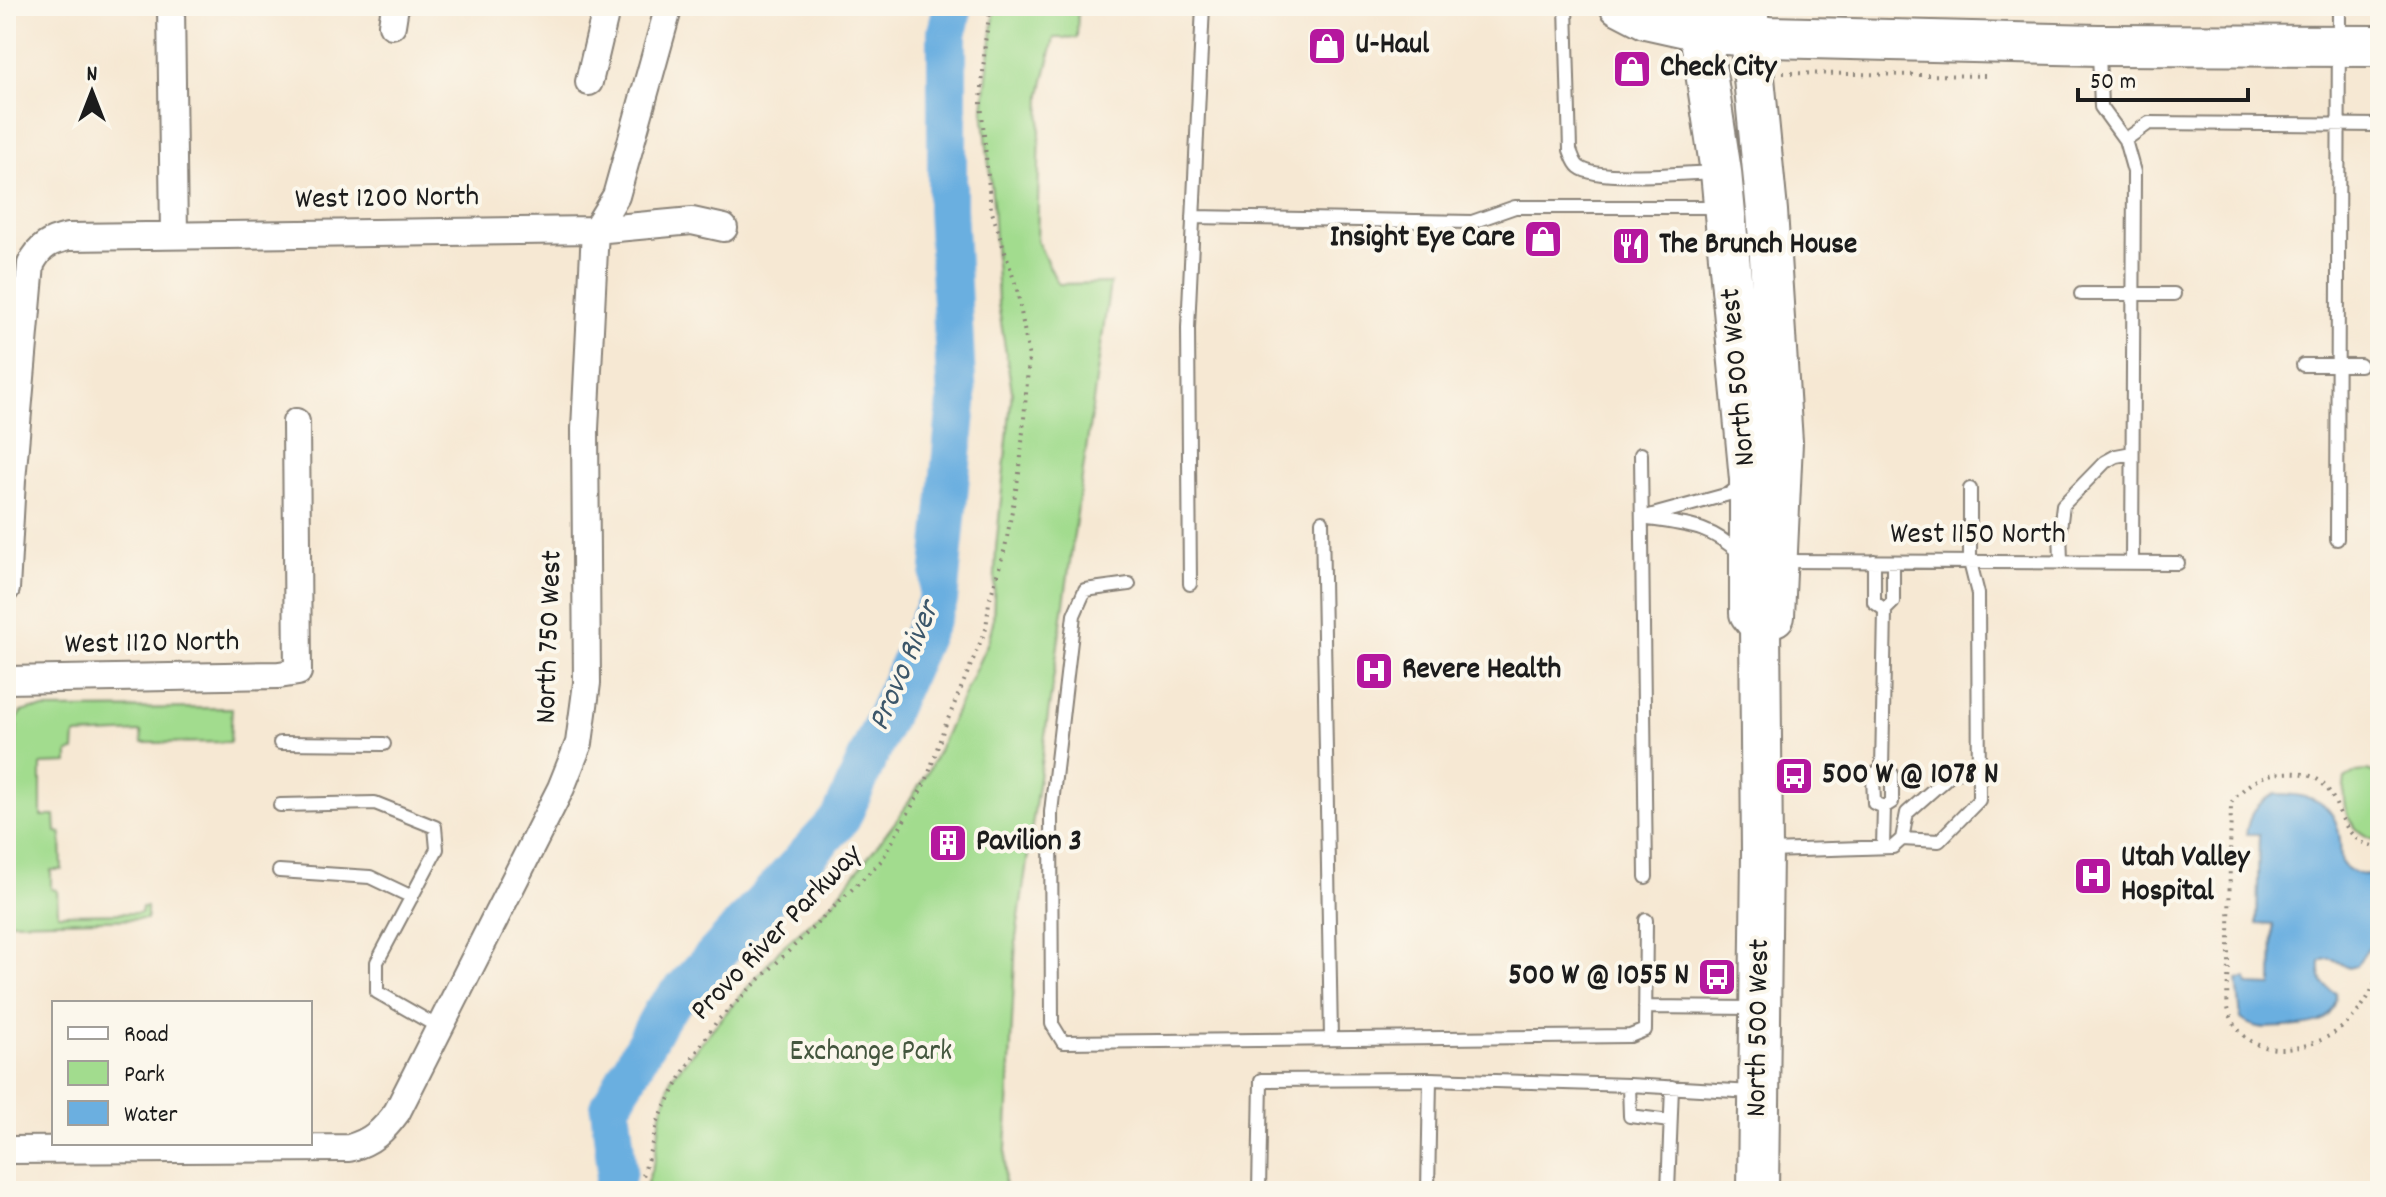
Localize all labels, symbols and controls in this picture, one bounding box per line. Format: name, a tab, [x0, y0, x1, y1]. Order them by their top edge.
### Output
shop icon: U-Haul	[1306, 25, 1348, 67]
place label: U-Haul	[1355, 25, 1430, 68]
shop icon: Check City	[1611, 48, 1653, 90]
place label: Check City	[1660, 48, 1778, 91]
north arrow	[52, 52, 132, 132]
scale bar	[2078, 52, 2248, 102]
text: N	[87, 60, 98, 91]
text: 50 m	[2090, 66, 2136, 100]
street label: West 1200 North	[294, 177, 480, 223]
place label: Insight Eye Care	[1330, 218, 1515, 261]
shop icon: Insight Eye Care	[1522, 218, 1564, 260]
restaurant icon: The Brunch House	[1610, 225, 1652, 267]
place label: The Brunch House	[1659, 225, 1857, 268]
street label: North 500 West	[1711, 286, 1769, 468]
street label: West 1150 North	[1890, 515, 2066, 558]
street label: North 750 West	[526, 549, 576, 725]
water label: Provo River	[858, 592, 955, 739]
street label: West 1120 North	[64, 622, 240, 668]
hospital icon: Revere Health	[1353, 650, 1395, 692]
place label: Revere Health	[1402, 650, 1561, 693]
bus stop icon: 500 W @ 1078 N	[1773, 755, 1815, 797]
place label: 500 W @ 1078 N	[1822, 755, 1999, 798]
building icon: Pavilion 3	[927, 822, 969, 864]
place label: Pavilion 3	[976, 822, 1082, 865]
street label: Provo River Parkway	[682, 835, 874, 1032]
place label: Utah Valley Hospital	[2121, 838, 2251, 915]
hospital icon: Utah Valley Hospital	[2072, 855, 2114, 897]
street label: North 500 West	[1737, 938, 1783, 1118]
place label: 500 W @ 1055 N	[1508, 956, 1689, 999]
bus stop icon: 500 W @ 1055 N	[1696, 956, 1738, 998]
legend	[52, 1001, 312, 1145]
text: Road	[124, 1019, 169, 1053]
park label: Exchange Park	[790, 1032, 952, 1075]
text: Park	[124, 1059, 165, 1093]
text: Water	[124, 1099, 177, 1133]

